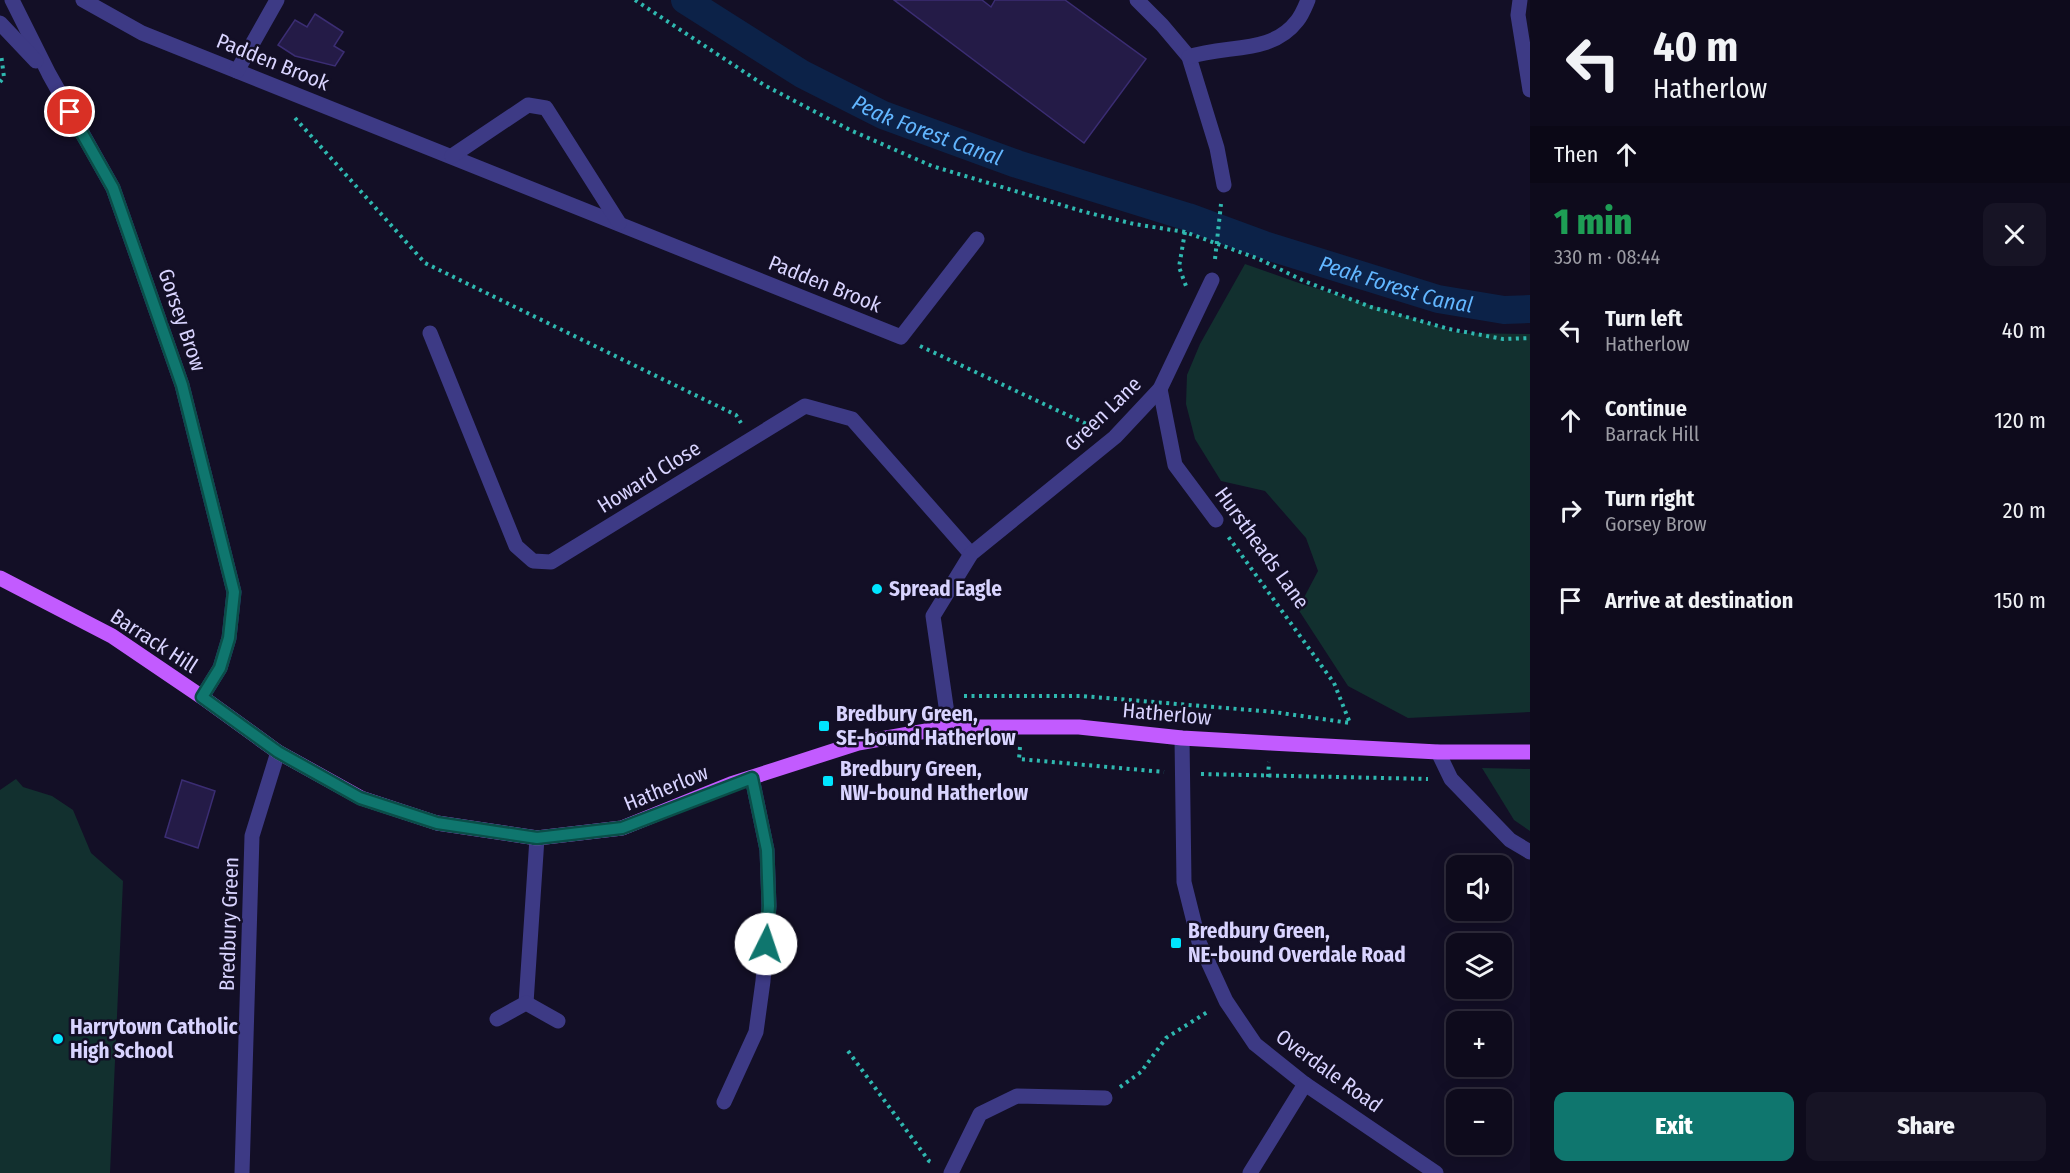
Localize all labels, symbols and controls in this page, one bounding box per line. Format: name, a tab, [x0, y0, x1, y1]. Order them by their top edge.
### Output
text: 40 m	[1653, 22, 1738, 72]
icon: left	[1554, 24, 1632, 102]
street label: Padden Brook	[213, 28, 333, 96]
text: Hatherlow	[1653, 73, 1767, 105]
pin	[44, 86, 95, 137]
water label: Peak Forest Canal	[848, 88, 1006, 171]
icon: arrive	[53, 95, 86, 128]
icon: ahead	[1610, 138, 1643, 171]
text: Then	[1554, 141, 1598, 168]
text: 1 min	[1554, 200, 1632, 244]
button: close	[1983, 203, 2046, 266]
text: 330 m · 08:44	[1554, 245, 1660, 269]
street label: Padden Brook	[765, 250, 885, 318]
water label: Peak Forest Canal	[1316, 250, 1475, 318]
street label: Gorsey Brow	[152, 265, 212, 375]
text: Turn left	[1605, 305, 1683, 332]
icon: left	[1554, 314, 1587, 347]
text: 40 m	[2002, 317, 2046, 344]
text: Hatherlow	[1605, 332, 1690, 356]
street label: Green Lane	[1059, 371, 1147, 457]
text: Continue	[1605, 395, 1687, 422]
icon: ahead	[1554, 404, 1587, 437]
text: 120 m	[1994, 407, 2046, 434]
text: Barrack Hill	[1605, 422, 1699, 446]
street label: Howard Close	[593, 435, 705, 519]
street label: Hurstheads Lane	[1209, 482, 1315, 614]
text: Turn right	[1605, 485, 1694, 512]
icon: right	[1554, 494, 1587, 527]
text: 20 m	[2003, 497, 2046, 524]
text: Gorsey Brow	[1605, 512, 1707, 536]
place label: Spread Eagle	[889, 576, 1002, 602]
marker: Spread Eagle	[870, 582, 884, 596]
icon: arrive	[1554, 584, 1587, 617]
text: Arrive at destination	[1605, 587, 1793, 614]
text: 150 m	[1994, 587, 2046, 614]
street label: Barrack Hill	[105, 603, 203, 679]
street label: Hatherlow	[1122, 697, 1213, 731]
place label: Bredbury Green, SE-bound Hatherlow	[836, 701, 1016, 751]
marker: Bredbury Green, SE-bound Hatherlow	[817, 719, 831, 733]
place label: Bredbury Green, NW-bound Hatherlow	[840, 756, 1029, 806]
street label: Hatherlow	[620, 759, 712, 817]
marker: Bredbury Green, NW-bound Hatherlow	[821, 774, 835, 788]
map controls	[1446, 855, 1512, 1155]
button: sound	[1446, 855, 1512, 921]
street label: Bredbury Green	[214, 856, 244, 992]
position arrow	[734, 912, 798, 976]
place label: Bredbury Green, NE-bound Overdale Road	[1188, 918, 1406, 968]
button: layers	[1446, 933, 1512, 999]
marker: Bredbury Green, NE-bound Overdale Road	[1169, 936, 1183, 950]
button: +	[1446, 1011, 1512, 1077]
place label: Harrytown Catholic High School	[70, 1014, 238, 1064]
street label: Overdale Road	[1271, 1024, 1387, 1118]
marker: Harrytown Catholic High School	[51, 1032, 65, 1046]
button: −	[1446, 1089, 1512, 1155]
button: Exit	[1554, 1092, 1794, 1161]
button: Share	[1806, 1092, 2046, 1161]

